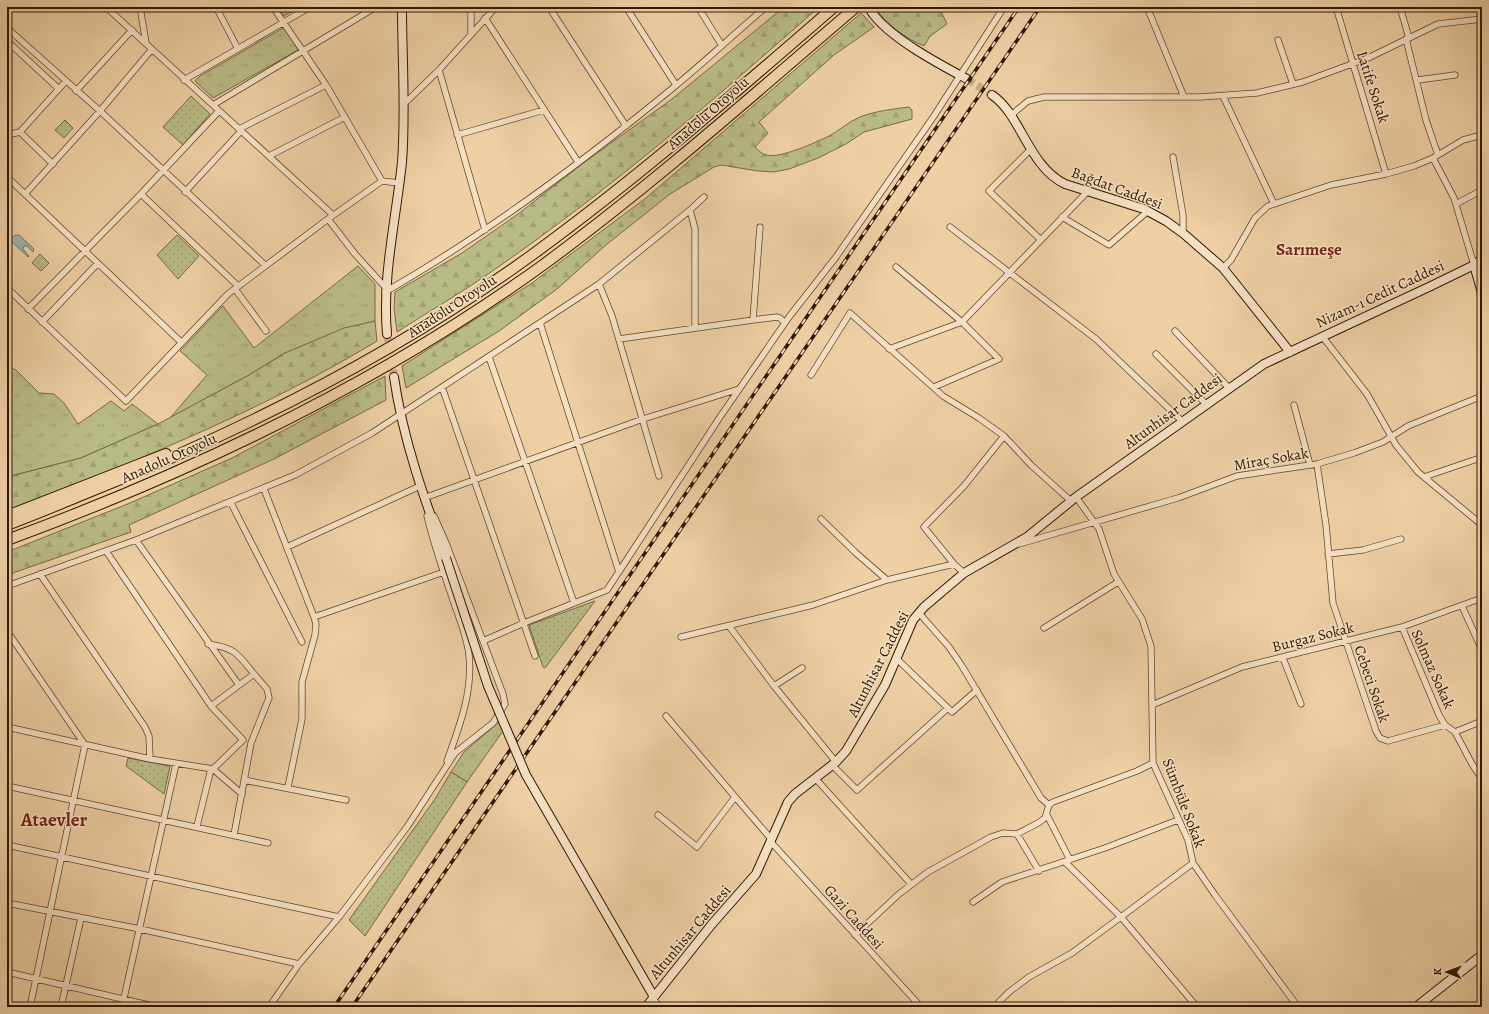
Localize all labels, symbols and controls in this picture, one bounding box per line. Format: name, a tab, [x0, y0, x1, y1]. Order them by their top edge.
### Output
street label: Latife Sokak	[1352, 48, 1394, 126]
street label: Anadolu Otoyolu	[662, 71, 754, 155]
street label: Bağdat Caddesi	[1069, 162, 1165, 214]
district label: Sarımeşe	[1276, 238, 1342, 261]
street label: Nizam-ı Cedit Caddesi	[1313, 255, 1447, 333]
street label: Anadolu Otoyolu	[403, 269, 501, 343]
street label: Altunhisar Caddesi	[1119, 369, 1226, 454]
street label: Anadolu Otoyolu	[117, 428, 221, 488]
street label: Miraç Sokak	[1232, 443, 1310, 475]
street label: Altunhisar Caddesi	[842, 607, 913, 721]
street label: Burgaz Sokak	[1270, 617, 1357, 657]
street label: Solmaz Sokak	[1407, 626, 1460, 712]
street label: Cebeci Sokak	[1349, 643, 1395, 726]
street label: Sümbüle Sokak	[1158, 755, 1210, 851]
district label: Ataevler	[20, 807, 87, 833]
street label: Gazi Caddesi	[820, 880, 888, 954]
street label: Altunhisar Caddesi	[644, 881, 735, 984]
north arrow	[1427, 952, 1467, 992]
text: K	[1430, 967, 1445, 976]

